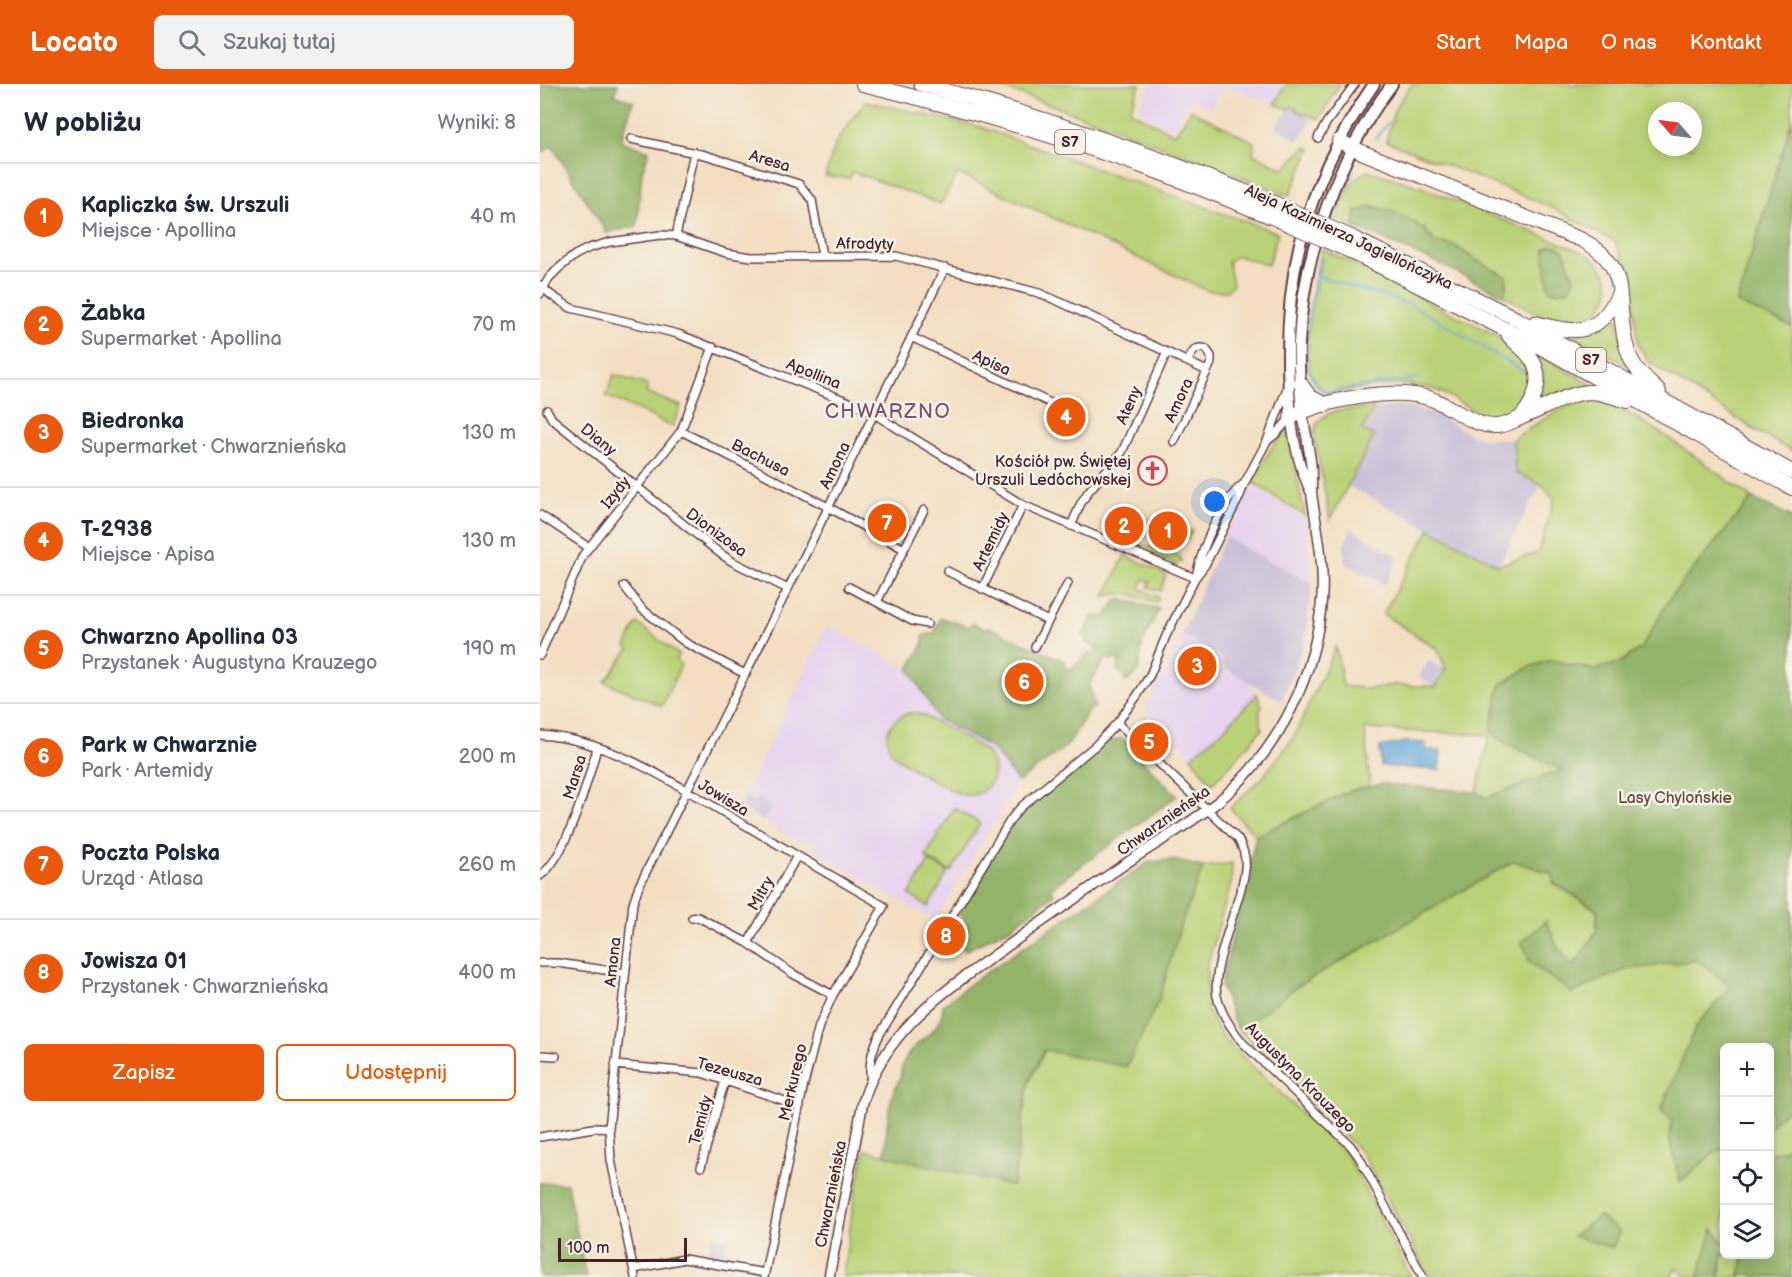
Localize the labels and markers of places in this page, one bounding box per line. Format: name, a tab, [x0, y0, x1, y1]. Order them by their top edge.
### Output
pin: 4	[1046, 394, 1086, 440]
place label: Kościół pw. Świętej Urszuli Ledóchowskej	[975, 451, 1131, 490]
church icon: Kościół pw. Świętej Urszuli Ledóchowskej	[1136, 454, 1168, 486]
pin: 7	[868, 500, 906, 546]
pin: 2	[1104, 504, 1144, 548]
pin: 1	[1148, 508, 1188, 554]
pin: 3	[1178, 644, 1216, 688]
pin: 6	[1004, 660, 1044, 704]
pin: 5	[1130, 720, 1168, 764]
pin: 8	[926, 914, 966, 958]

